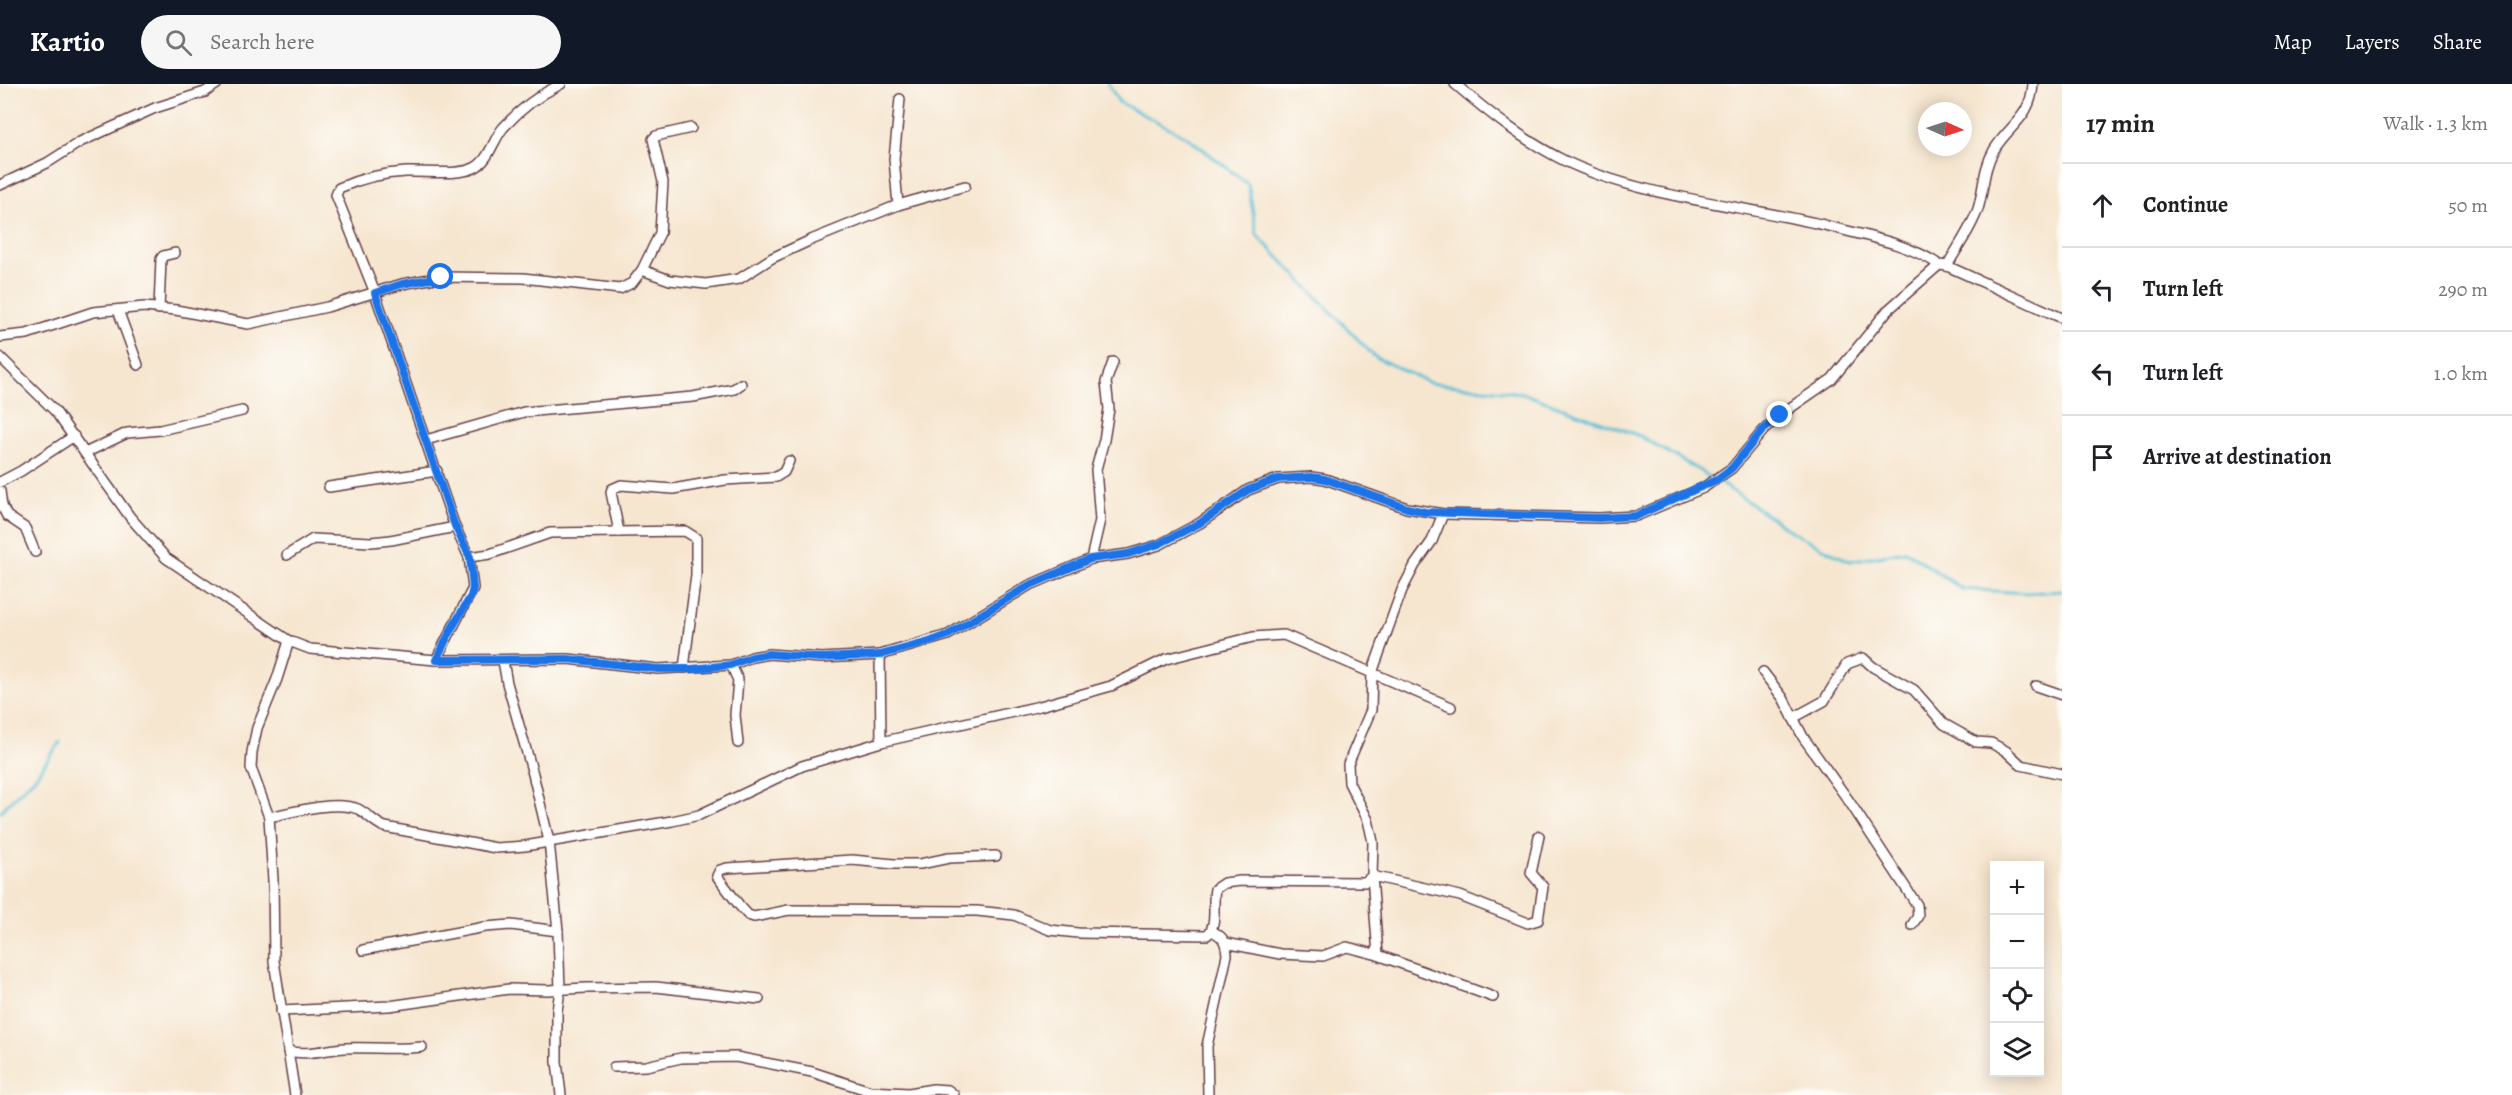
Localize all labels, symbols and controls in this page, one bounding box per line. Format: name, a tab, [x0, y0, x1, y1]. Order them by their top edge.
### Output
search box	[141, 15, 561, 69]
text: Kartio	[30, 23, 105, 61]
icon: search	[162, 26, 195, 59]
text: Search here	[210, 27, 315, 57]
text: Map	[2273, 28, 2312, 56]
text: Layers	[2345, 28, 2400, 56]
text: Share	[2433, 28, 2482, 56]
north arrow	[1918, 102, 1972, 156]
text: 17 min	[2086, 106, 2155, 141]
text: Walk · 1.3 km	[2383, 110, 2488, 137]
icon: ahead	[2086, 189, 2119, 222]
text: Continue	[2143, 190, 2228, 220]
text: 50 m	[2448, 192, 2488, 219]
route start	[427, 263, 453, 289]
icon: left	[2086, 273, 2119, 306]
text: Turn left	[2143, 274, 2223, 304]
text: 290 m	[2438, 276, 2488, 303]
icon: left	[2086, 357, 2119, 390]
text: Turn left	[2143, 358, 2223, 388]
text: 1.0 km	[2434, 360, 2488, 387]
route end	[1766, 401, 1792, 427]
icon: arrive	[2086, 441, 2119, 474]
text: Arrive at destination	[2143, 442, 2332, 472]
map controls	[1990, 861, 2044, 1077]
button: +	[1990, 861, 2044, 915]
button: −	[1990, 915, 2044, 969]
button: locate	[1990, 969, 2044, 1023]
button: layers	[1990, 1023, 2044, 1077]

